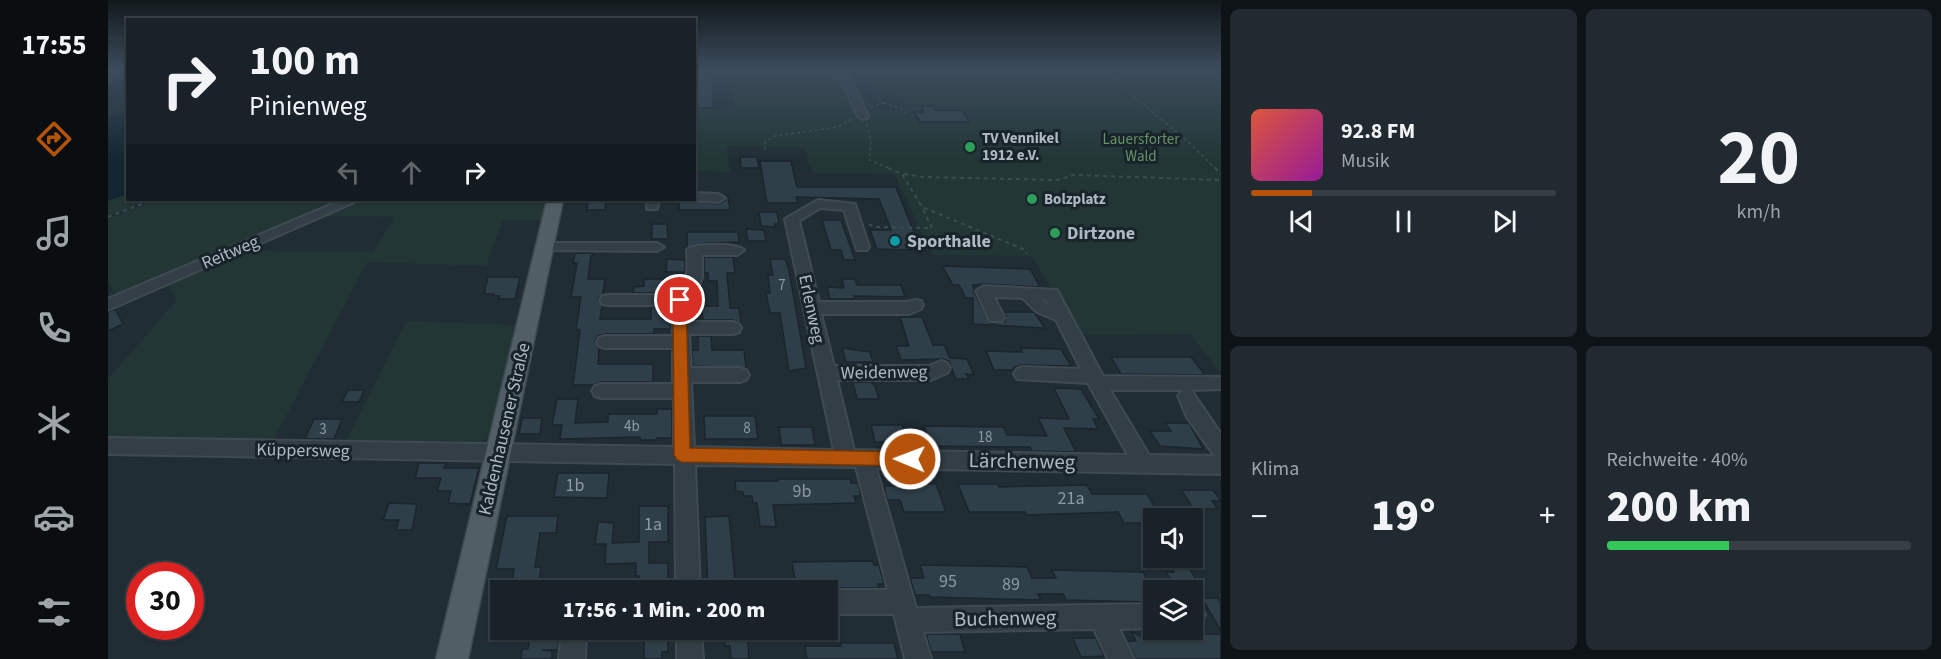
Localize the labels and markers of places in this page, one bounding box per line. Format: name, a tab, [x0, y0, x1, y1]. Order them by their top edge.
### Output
place label: TV Vennikel 1912 e.V.	[982, 128, 1059, 166]
marker: TV Vennikel 1912 e.V.	[963, 140, 977, 154]
place label: Bolzplatz	[1044, 189, 1106, 210]
marker: Bolzplatz	[1025, 192, 1039, 206]
place label: Dirtzone	[1067, 221, 1135, 246]
marker: Dirtzone	[1048, 226, 1062, 240]
place label: Sporthalle	[907, 229, 991, 254]
marker: Sporthalle	[888, 234, 902, 248]
pin	[654, 274, 705, 325]

